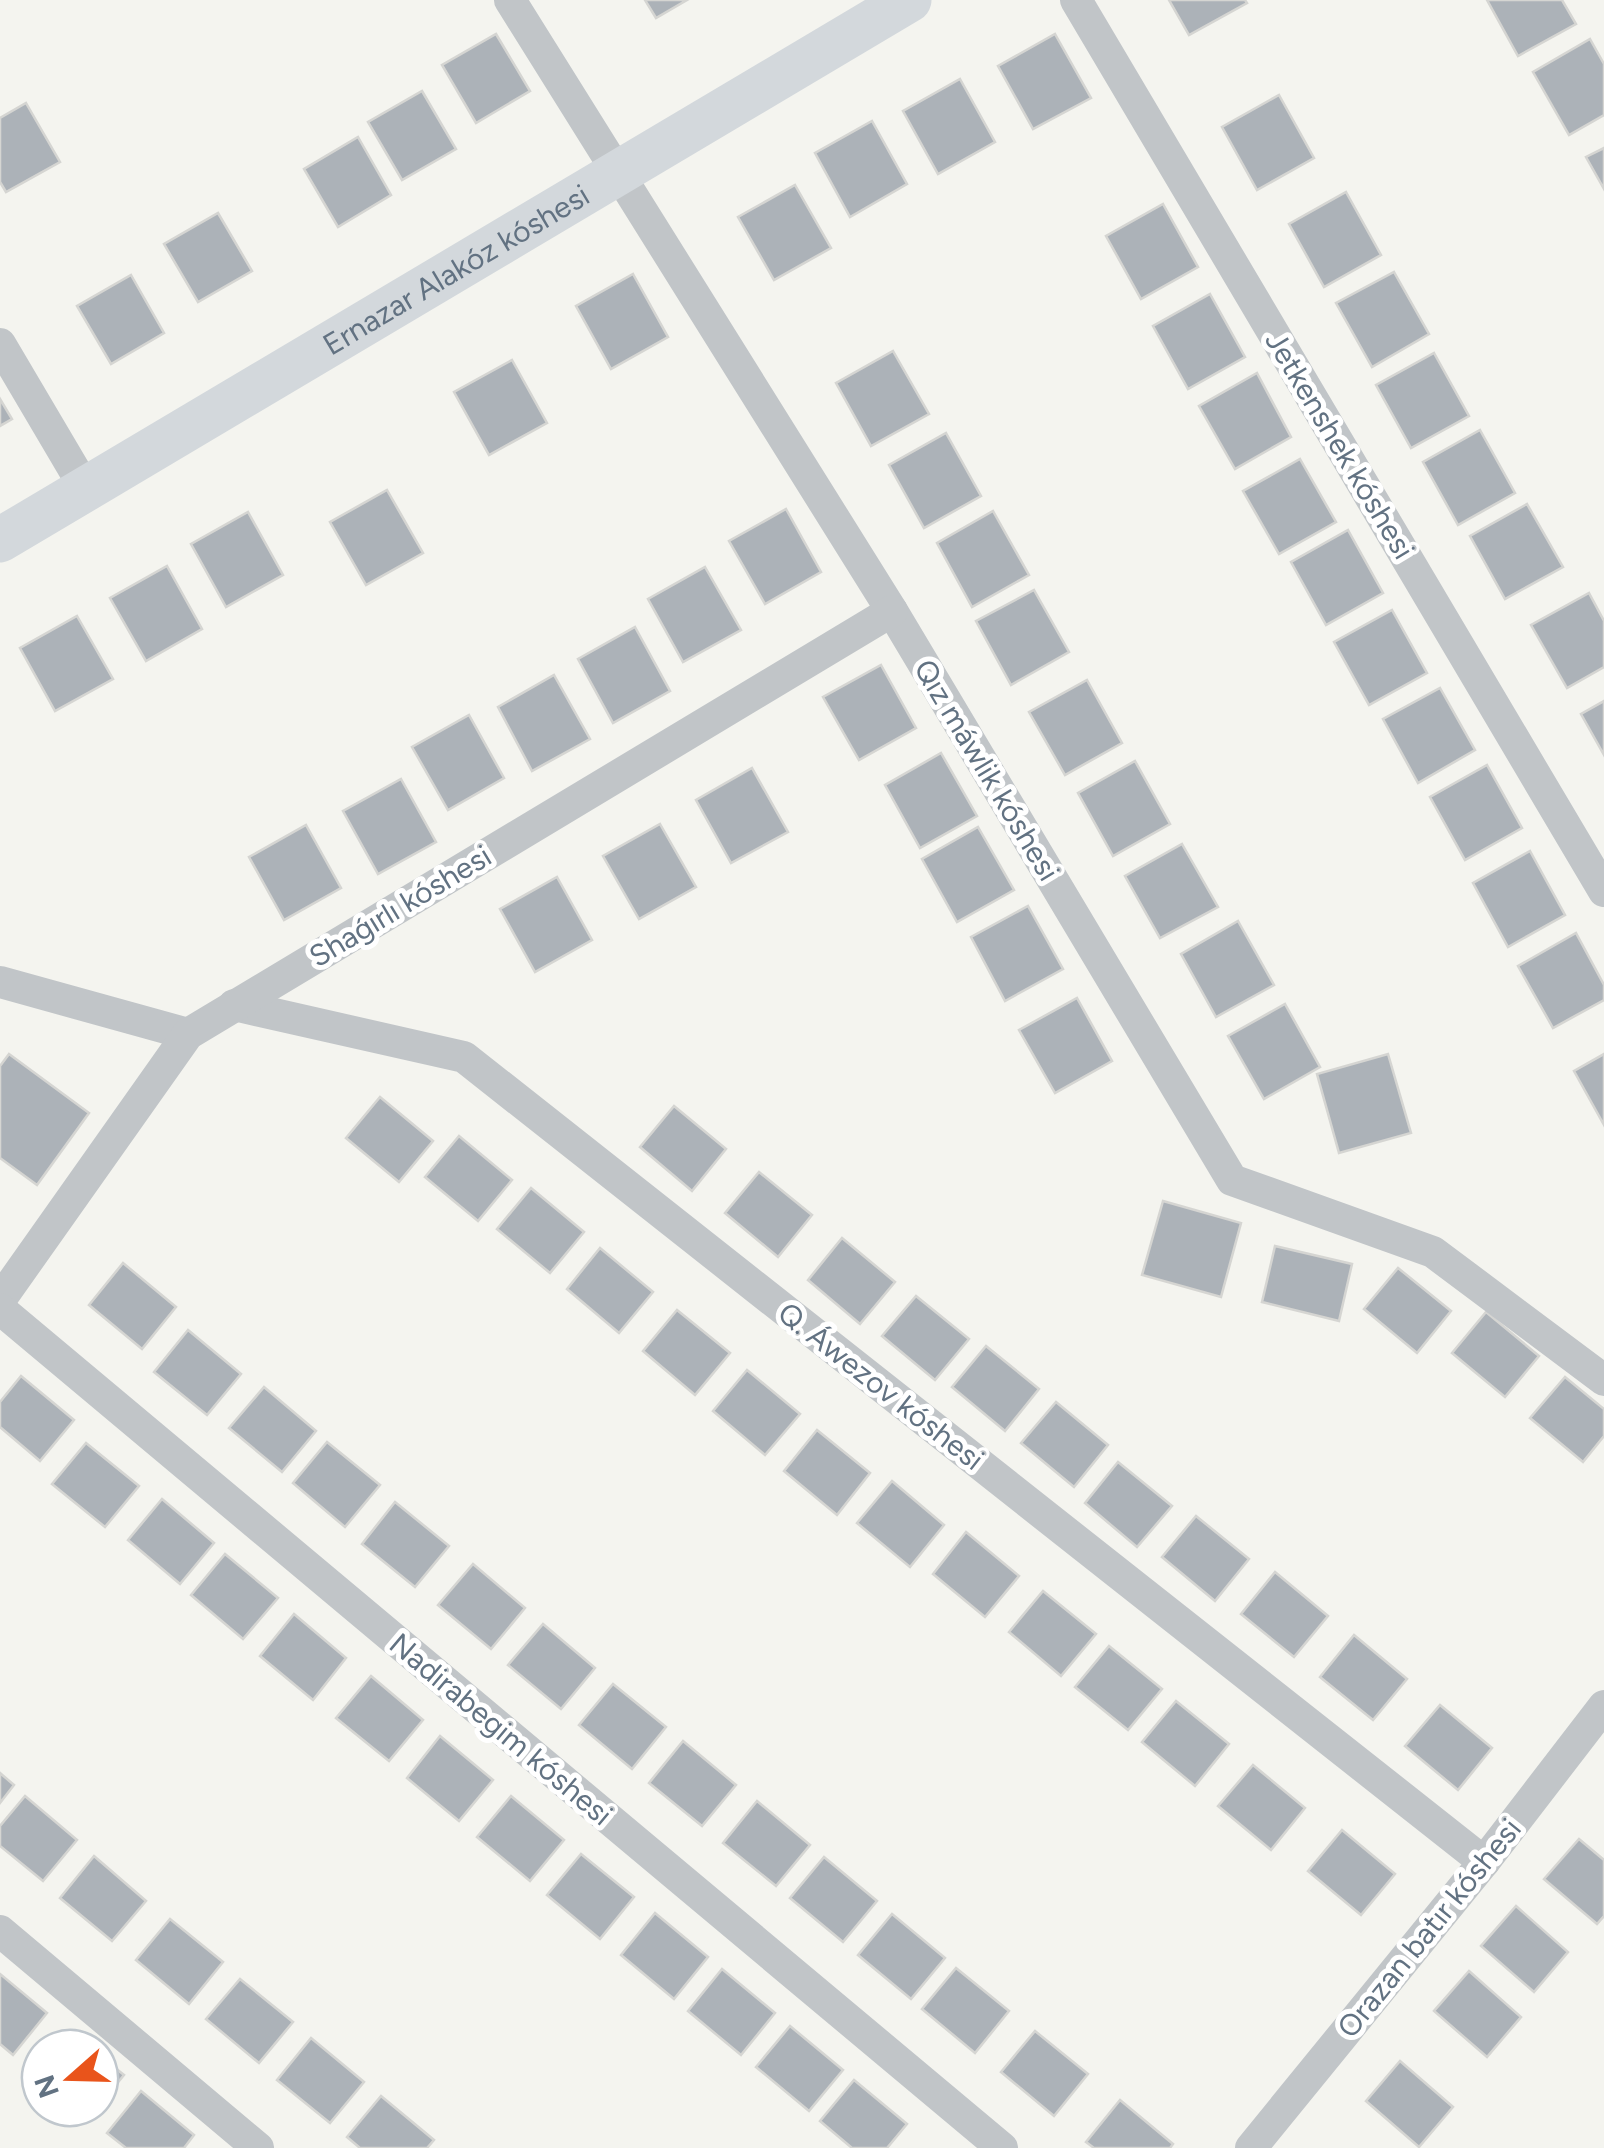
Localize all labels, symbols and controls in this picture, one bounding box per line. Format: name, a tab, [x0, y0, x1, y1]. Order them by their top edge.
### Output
street label: Ernazar Alakóz kóshesi	[316, 176, 596, 363]
street label: Jetkenshek kóshesi	[1257, 324, 1423, 566]
street label: Qız máwlik kóshesi	[906, 653, 1068, 887]
street label: Shaǵırlı kóshesi	[302, 837, 498, 975]
street label: Q. Áwezov kóshesi	[771, 1294, 991, 1478]
street label: Nadirabegim kóshesi	[382, 1625, 620, 1833]
street label: Orazan batır kóshesi	[1329, 1811, 1529, 2045]
north arrow	[20, 2028, 120, 2128]
text: N	[27, 2071, 66, 2103]

